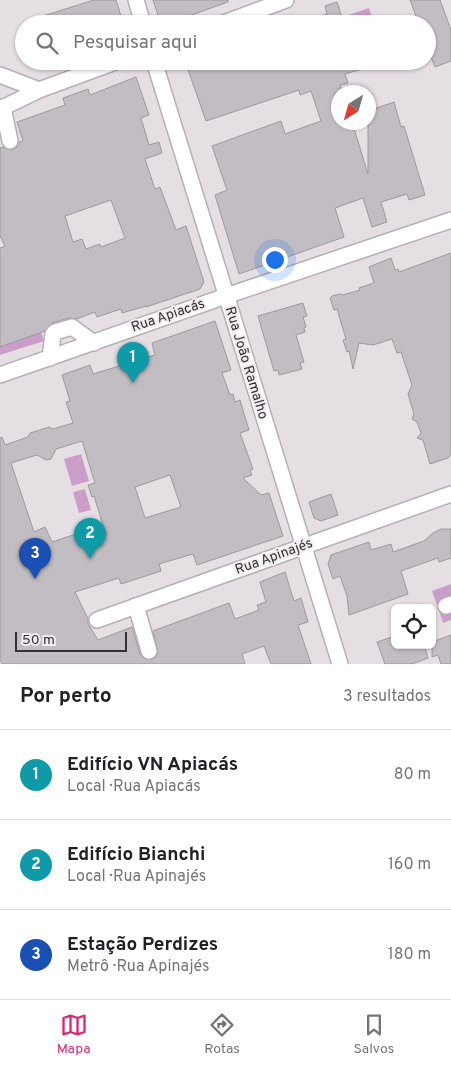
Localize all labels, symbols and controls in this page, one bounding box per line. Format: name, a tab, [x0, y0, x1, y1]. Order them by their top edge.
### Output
search box	[15, 15, 436, 70]
icon: search	[33, 29, 61, 57]
text: Pesquisar aqui	[73, 31, 197, 55]
north arrow	[331, 85, 376, 130]
your location	[262, 247, 288, 273]
street label: Rua Apiacás	[129, 295, 207, 337]
street label: Rua João Ramalho	[221, 304, 271, 422]
pin: 1	[117, 342, 149, 383]
pin: 2	[74, 518, 106, 559]
street label: Rua Apinajés	[233, 535, 315, 579]
pin: 3	[19, 538, 51, 579]
map controls	[391, 604, 436, 649]
button: locate	[391, 604, 436, 649]
scale bar	[15, 629, 128, 652]
text: 50 m	[22, 632, 55, 649]
text: Por perto	[20, 683, 112, 710]
text: 3 resultados	[343, 687, 431, 707]
text: Edifício VN Apiacás	[67, 753, 238, 777]
text: 1	[33, 765, 39, 785]
text: 80 m	[394, 765, 431, 785]
text: Local · Rua Apiacás	[67, 777, 201, 797]
text: Edifício Bianchi	[67, 843, 205, 867]
text: 2	[31, 855, 41, 875]
text: 160 m	[388, 855, 431, 875]
text: Local · Rua Apinajés	[67, 867, 206, 887]
text: Estação Perdizes	[67, 933, 218, 957]
text: 3	[31, 945, 41, 965]
text: 180 m	[388, 945, 431, 965]
text: Metrô · Rua Apinajés	[67, 957, 210, 977]
tab: Mapa	[57, 1011, 91, 1058]
tab: Rotas	[204, 1011, 240, 1058]
tab: Salvos	[353, 1011, 394, 1058]

